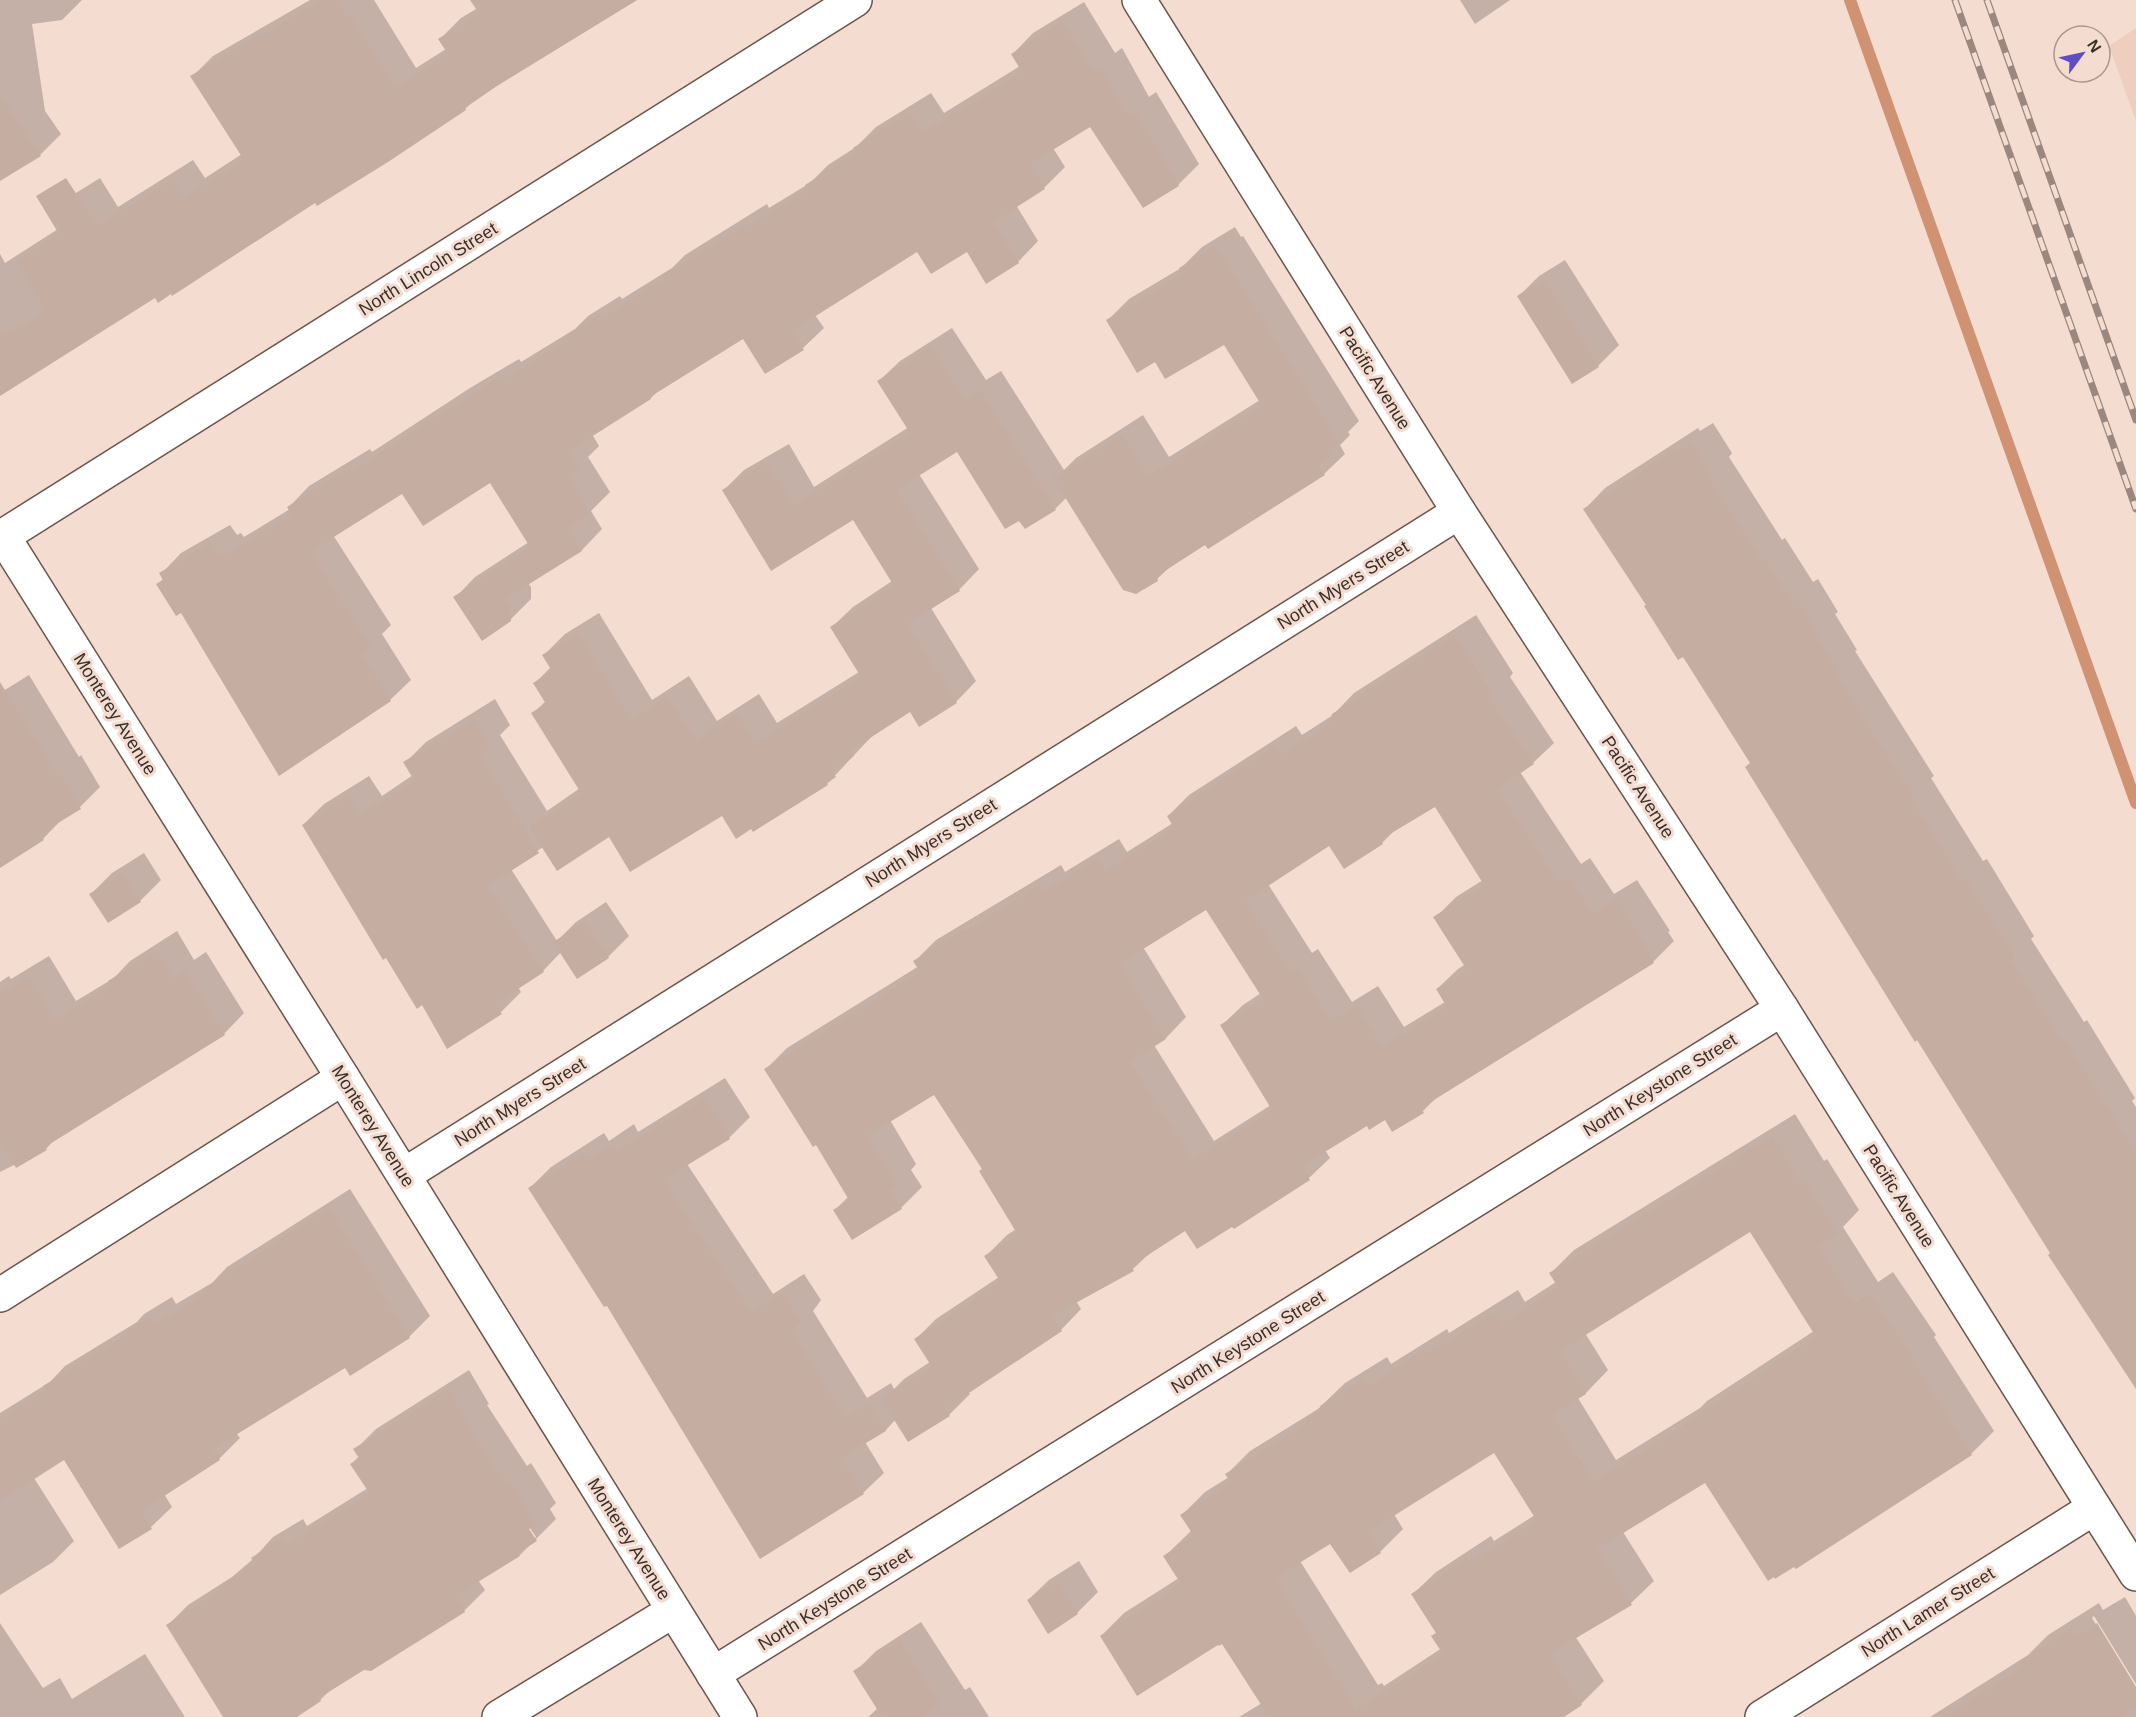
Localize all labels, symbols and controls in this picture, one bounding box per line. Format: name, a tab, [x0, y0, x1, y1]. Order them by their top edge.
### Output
north arrow	[2052, 24, 2112, 84]
text: N	[2084, 37, 2104, 56]
street label: North Lincoln Street	[355, 218, 501, 320]
street label: Pacific Avenue	[1335, 323, 1415, 433]
street label: North Myers Street	[1274, 536, 1412, 634]
street label: Monterey Avenue	[69, 649, 161, 779]
street label: Pacific Avenue	[1598, 732, 1678, 842]
street label: North Myers Street	[862, 794, 1000, 892]
street label: North Keystone Street	[1580, 1030, 1740, 1140]
street label: North Myers Street	[451, 1053, 589, 1151]
street label: Monterey Avenue	[327, 1061, 419, 1191]
street label: Pacific Avenue	[1859, 1141, 1939, 1251]
street label: North Keystone Street	[1168, 1287, 1328, 1397]
street label: Monterey Avenue	[583, 1474, 675, 1604]
street label: North Keystone Street	[755, 1544, 915, 1654]
street label: North Lamer Street	[1858, 1563, 1998, 1661]

